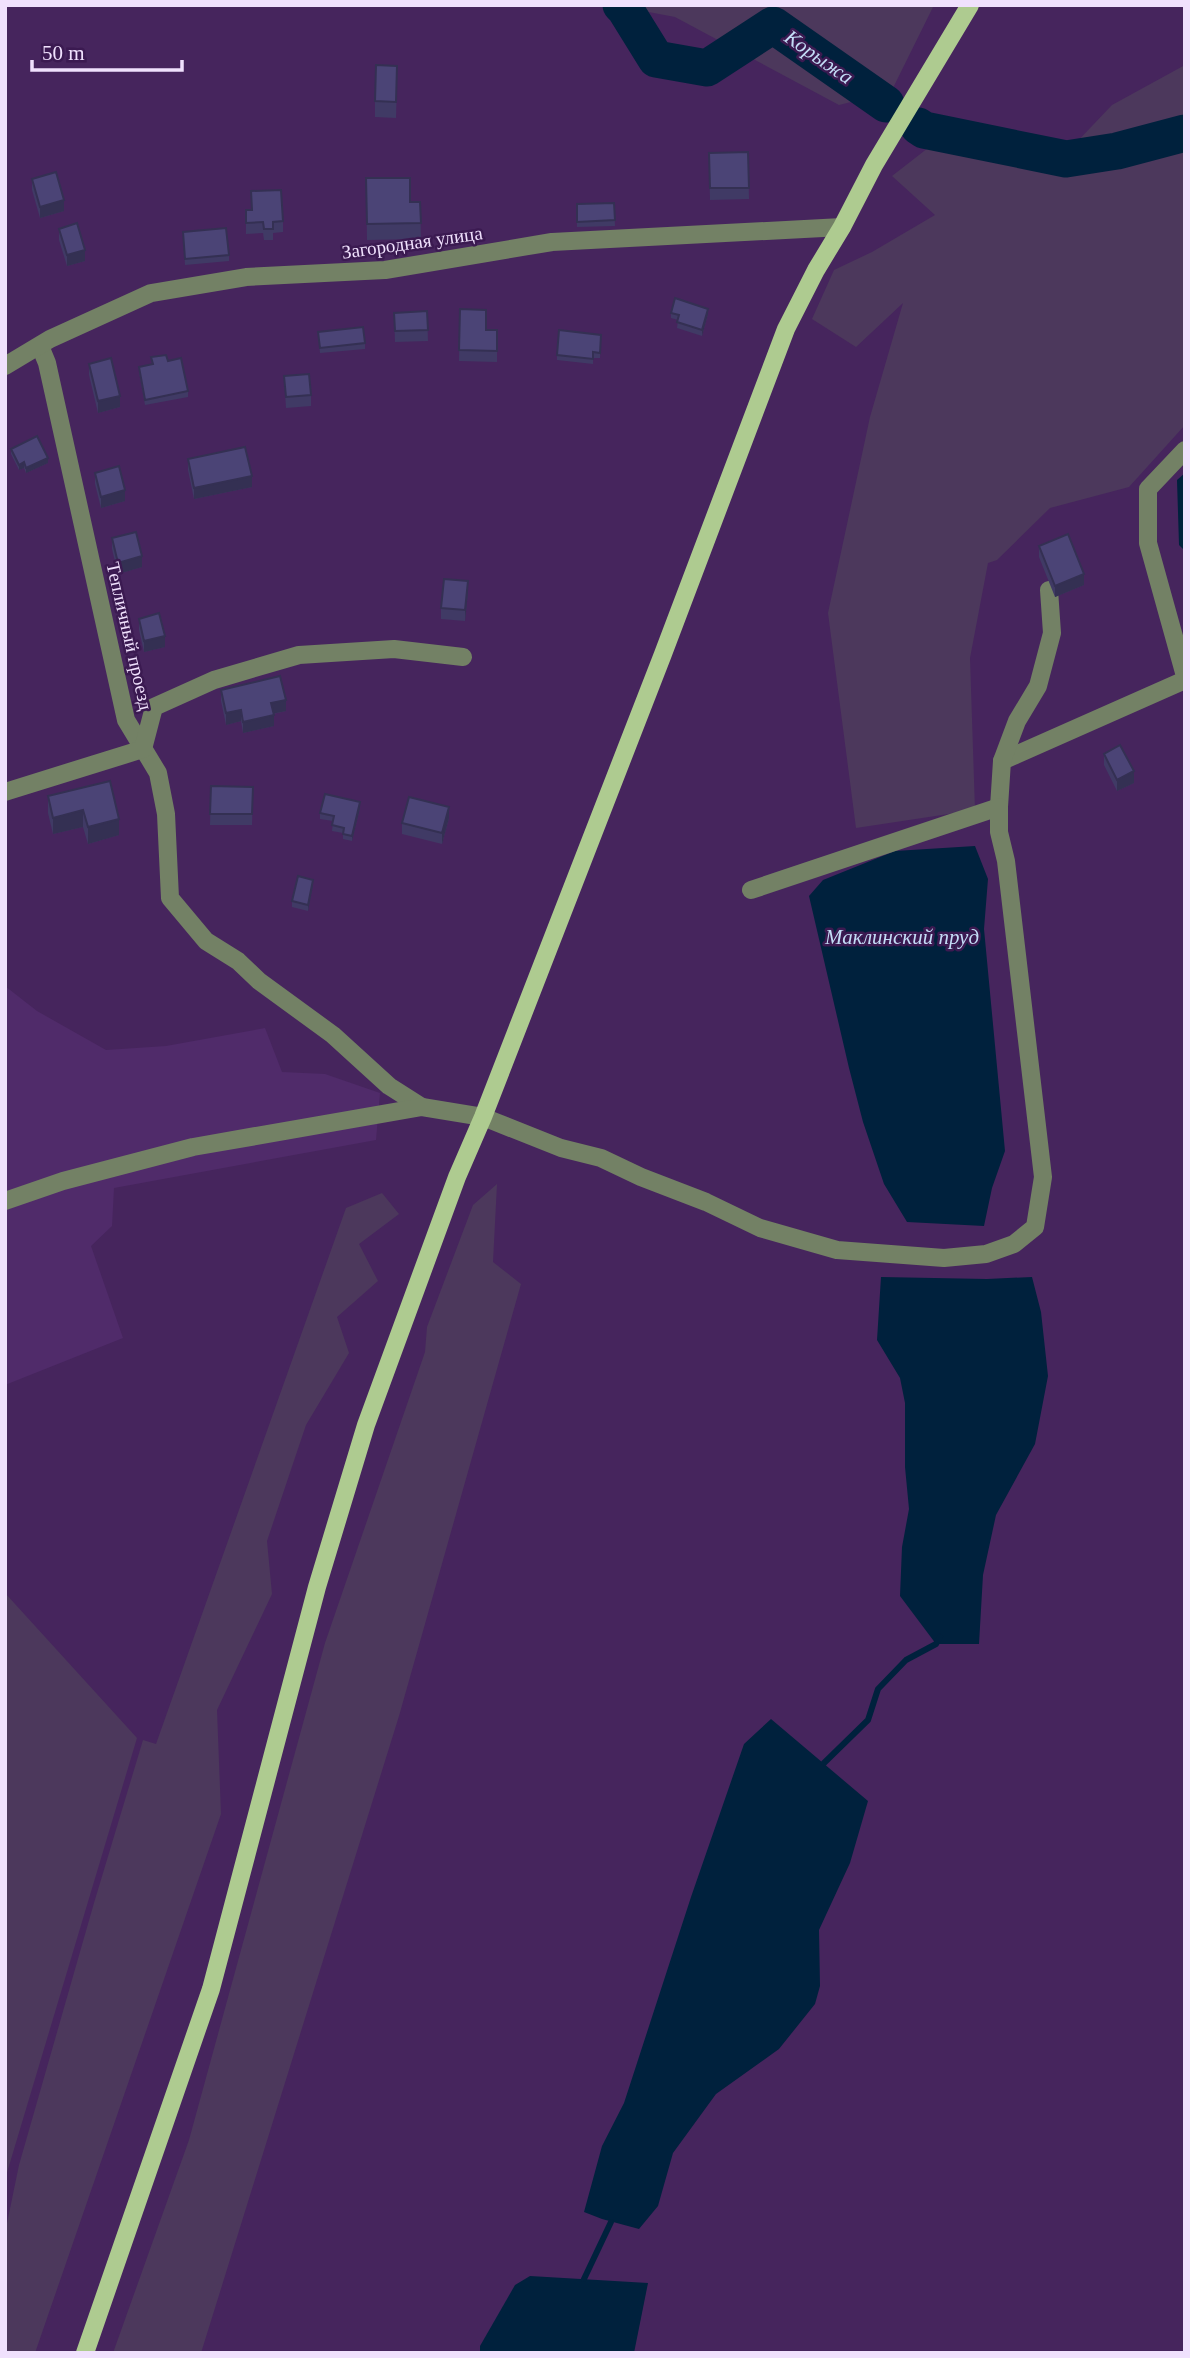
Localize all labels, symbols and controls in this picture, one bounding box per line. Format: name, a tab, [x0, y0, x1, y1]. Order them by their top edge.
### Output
water label: Корыжа	[779, 24, 858, 89]
scale bar	[32, 28, 182, 72]
text: 50 m	[42, 41, 85, 65]
street label: Загородная улица	[340, 222, 484, 263]
street label: Тепличный проезд	[102, 560, 157, 713]
water label: Маклинский пруд	[824, 925, 979, 949]

